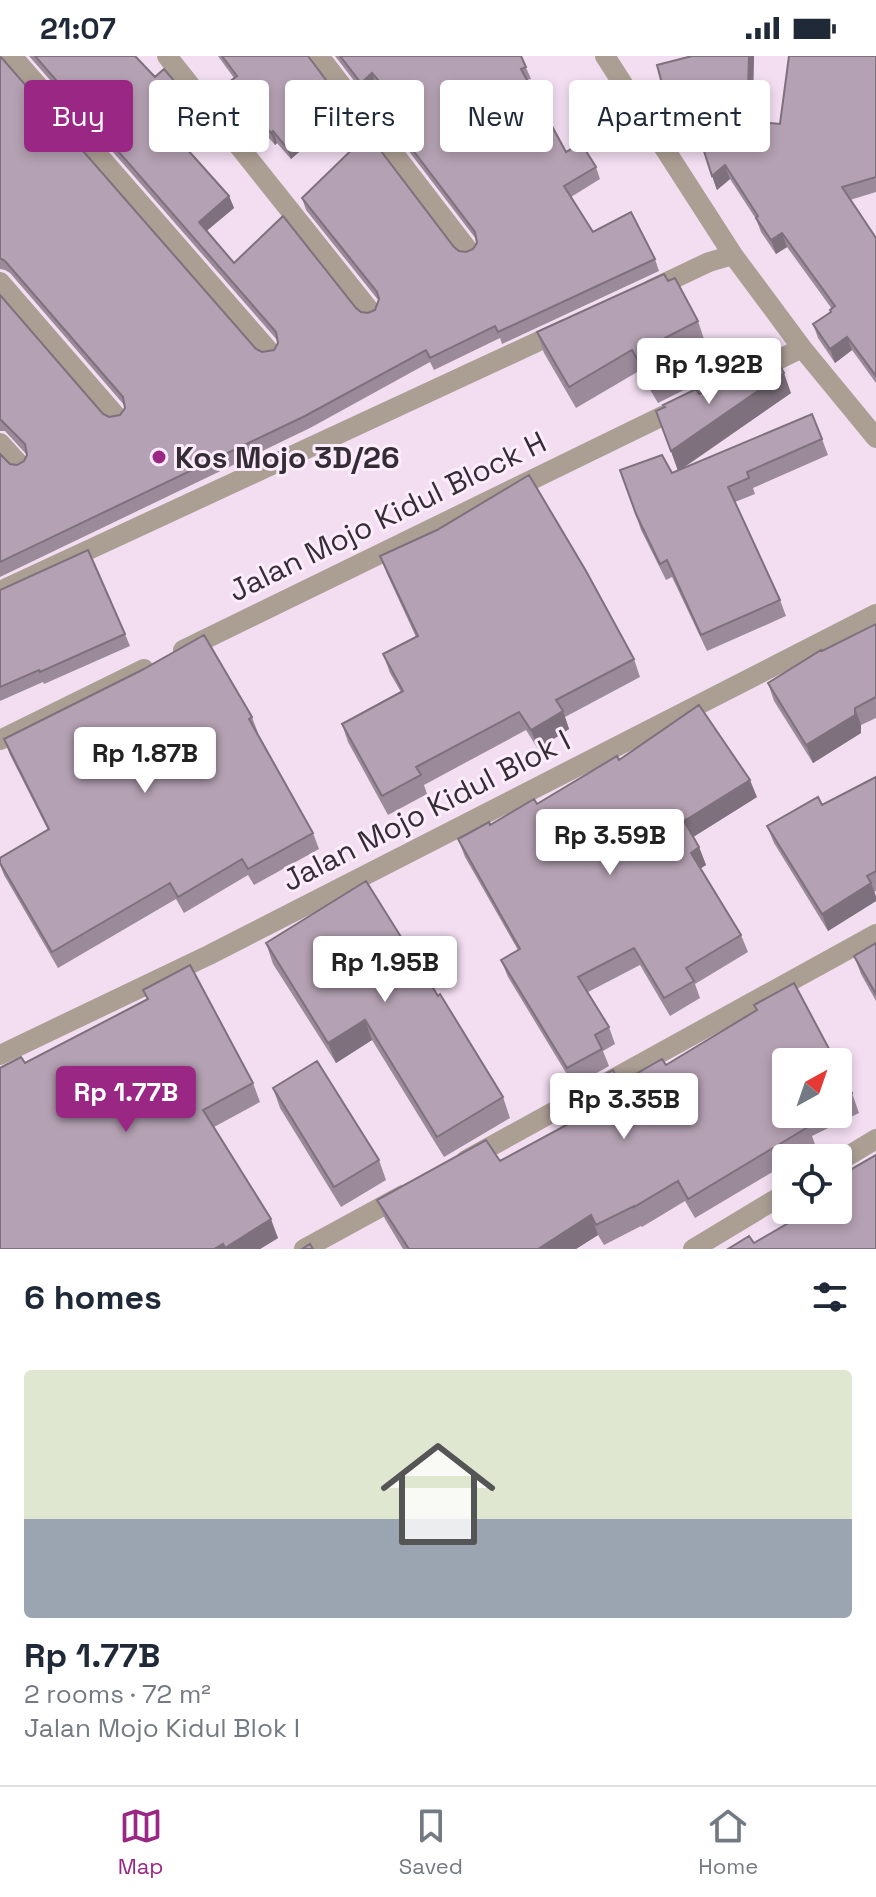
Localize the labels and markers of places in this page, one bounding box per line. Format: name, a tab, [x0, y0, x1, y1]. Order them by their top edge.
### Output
pin: Rp 1.92B	[626, 338, 792, 406]
place label: Kos Mojo 3D/26	[175, 438, 399, 477]
marker: Kos Mojo 3D/26	[150, 448, 168, 466]
pin: Rp 1.87B	[62, 727, 228, 795]
pin: Rp 3.59B	[527, 809, 693, 877]
pin: Rp 1.95B	[302, 936, 468, 1004]
pin: Rp 1.77B	[43, 1066, 209, 1134]
pin: Rp 3.35B	[541, 1073, 707, 1141]

